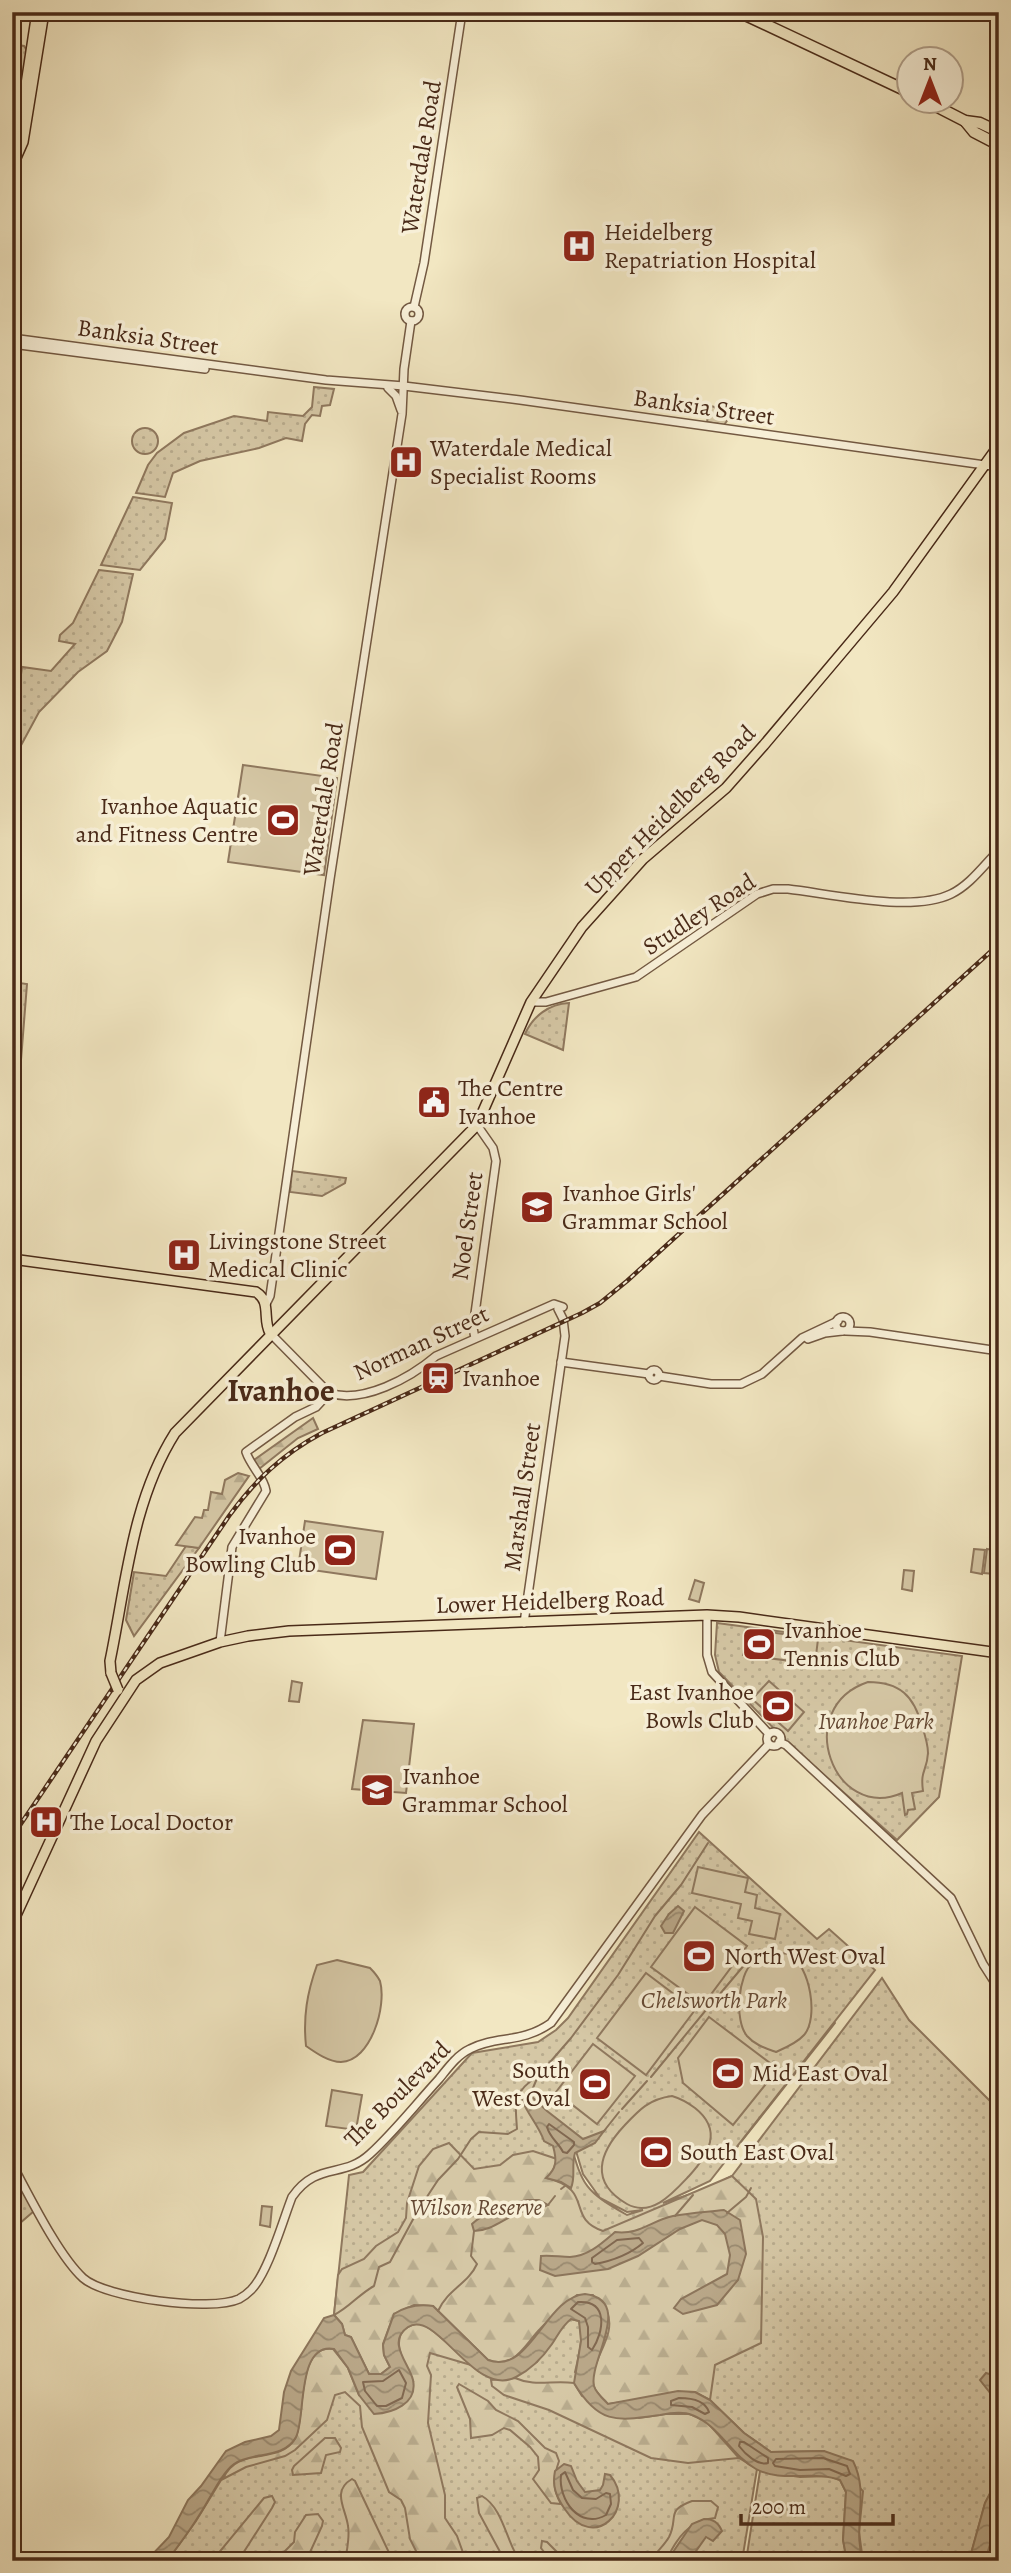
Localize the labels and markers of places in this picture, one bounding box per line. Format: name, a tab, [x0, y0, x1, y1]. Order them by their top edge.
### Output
place label: Heidelberg Repatriation Hospital	[604, 216, 816, 276]
hospital icon: Heidelberg Repatriation Hospital	[560, 227, 598, 265]
place label: Waterdale Medical Specialist Rooms	[429, 432, 612, 492]
hospital icon: Waterdale Medical Specialist Rooms	[387, 443, 425, 481]
place label: Ivanhoe Aquatic and Fitness Centre	[76, 790, 258, 850]
sports icon: Ivanhoe Aquatic and Fitness Centre	[264, 801, 302, 839]
place label: The Centre Ivanhoe	[458, 1072, 563, 1132]
public building icon: The Centre Ivanhoe	[415, 1083, 453, 1121]
place label: Ivanhoe Girls' Grammar School	[562, 1177, 728, 1237]
school or university icon: Ivanhoe Girls' Grammar School	[518, 1188, 556, 1226]
place label: Livingstone Street Medical Clinic	[208, 1225, 387, 1285]
hospital icon: Livingstone Street Medical Clinic	[165, 1236, 203, 1274]
station icon: Ivanhoe	[419, 1359, 457, 1397]
place label: Ivanhoe	[462, 1362, 540, 1394]
place label: Ivanhoe Bowling Club	[185, 1520, 316, 1580]
sports icon: Ivanhoe Bowling Club	[321, 1531, 359, 1569]
place label: Ivanhoe Tennis Club	[784, 1614, 900, 1674]
sports icon: Ivanhoe Tennis Club	[740, 1625, 778, 1663]
place label: East Ivanhoe Bowls Club	[629, 1676, 754, 1736]
sports icon: East Ivanhoe Bowls Club	[759, 1687, 797, 1725]
place label: Ivanhoe Grammar School	[402, 1760, 568, 1820]
school or university icon: Ivanhoe Grammar School	[358, 1771, 396, 1809]
hospital icon: The Local Doctor	[27, 1803, 65, 1841]
place label: The Local Doctor	[70, 1806, 233, 1838]
sports icon: North West Oval	[680, 1937, 718, 1975]
place label: North West Oval	[724, 1940, 885, 1972]
place label: South West Oval	[471, 2054, 570, 2114]
sports icon: Mid East Oval	[709, 2054, 747, 2092]
place label: Mid East Oval	[752, 2057, 888, 2089]
sports icon: South West Oval	[576, 2065, 614, 2103]
sports icon: South East Oval	[637, 2133, 675, 2171]
place label: South East Oval	[680, 2136, 834, 2168]

